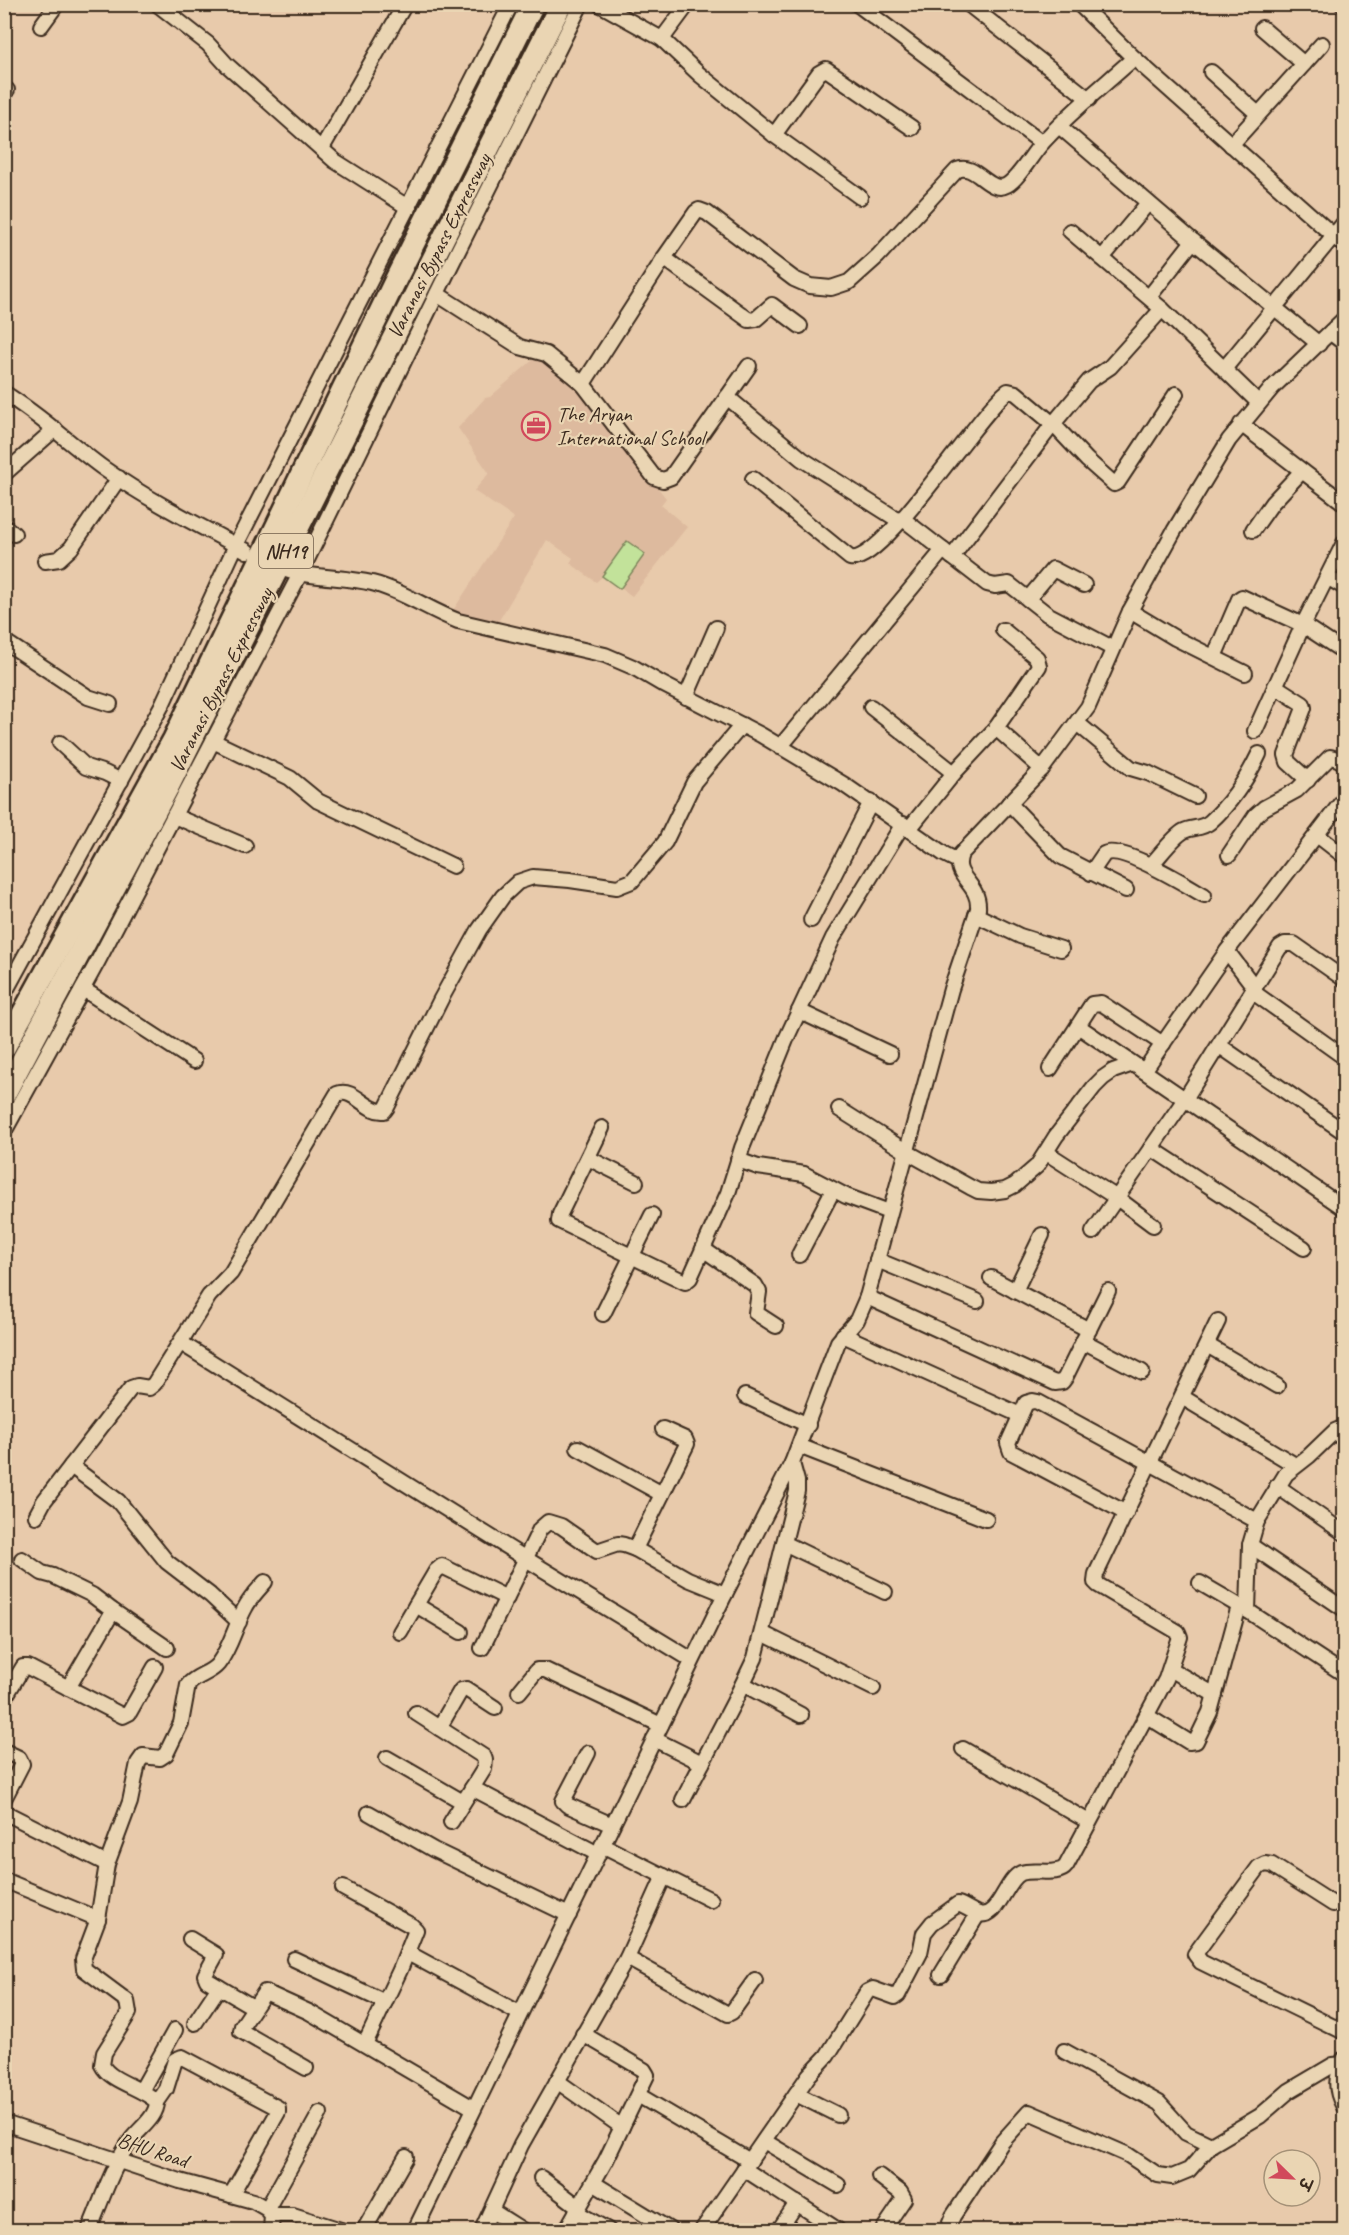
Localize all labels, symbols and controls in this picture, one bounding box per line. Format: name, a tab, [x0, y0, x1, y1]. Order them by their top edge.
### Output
street label: Varanasi Bypass Expressway	[381, 148, 498, 343]
place label: The Aryan International School	[557, 401, 708, 451]
office icon: The Aryan International School	[520, 410, 552, 442]
road number: NH19	[259, 534, 313, 568]
street label: Varanasi Bypass Expressway	[163, 582, 280, 777]
street label: BHU Road	[115, 2126, 195, 2175]
north arrow	[1262, 2148, 1322, 2208]
text: उ	[1293, 2173, 1317, 2194]

